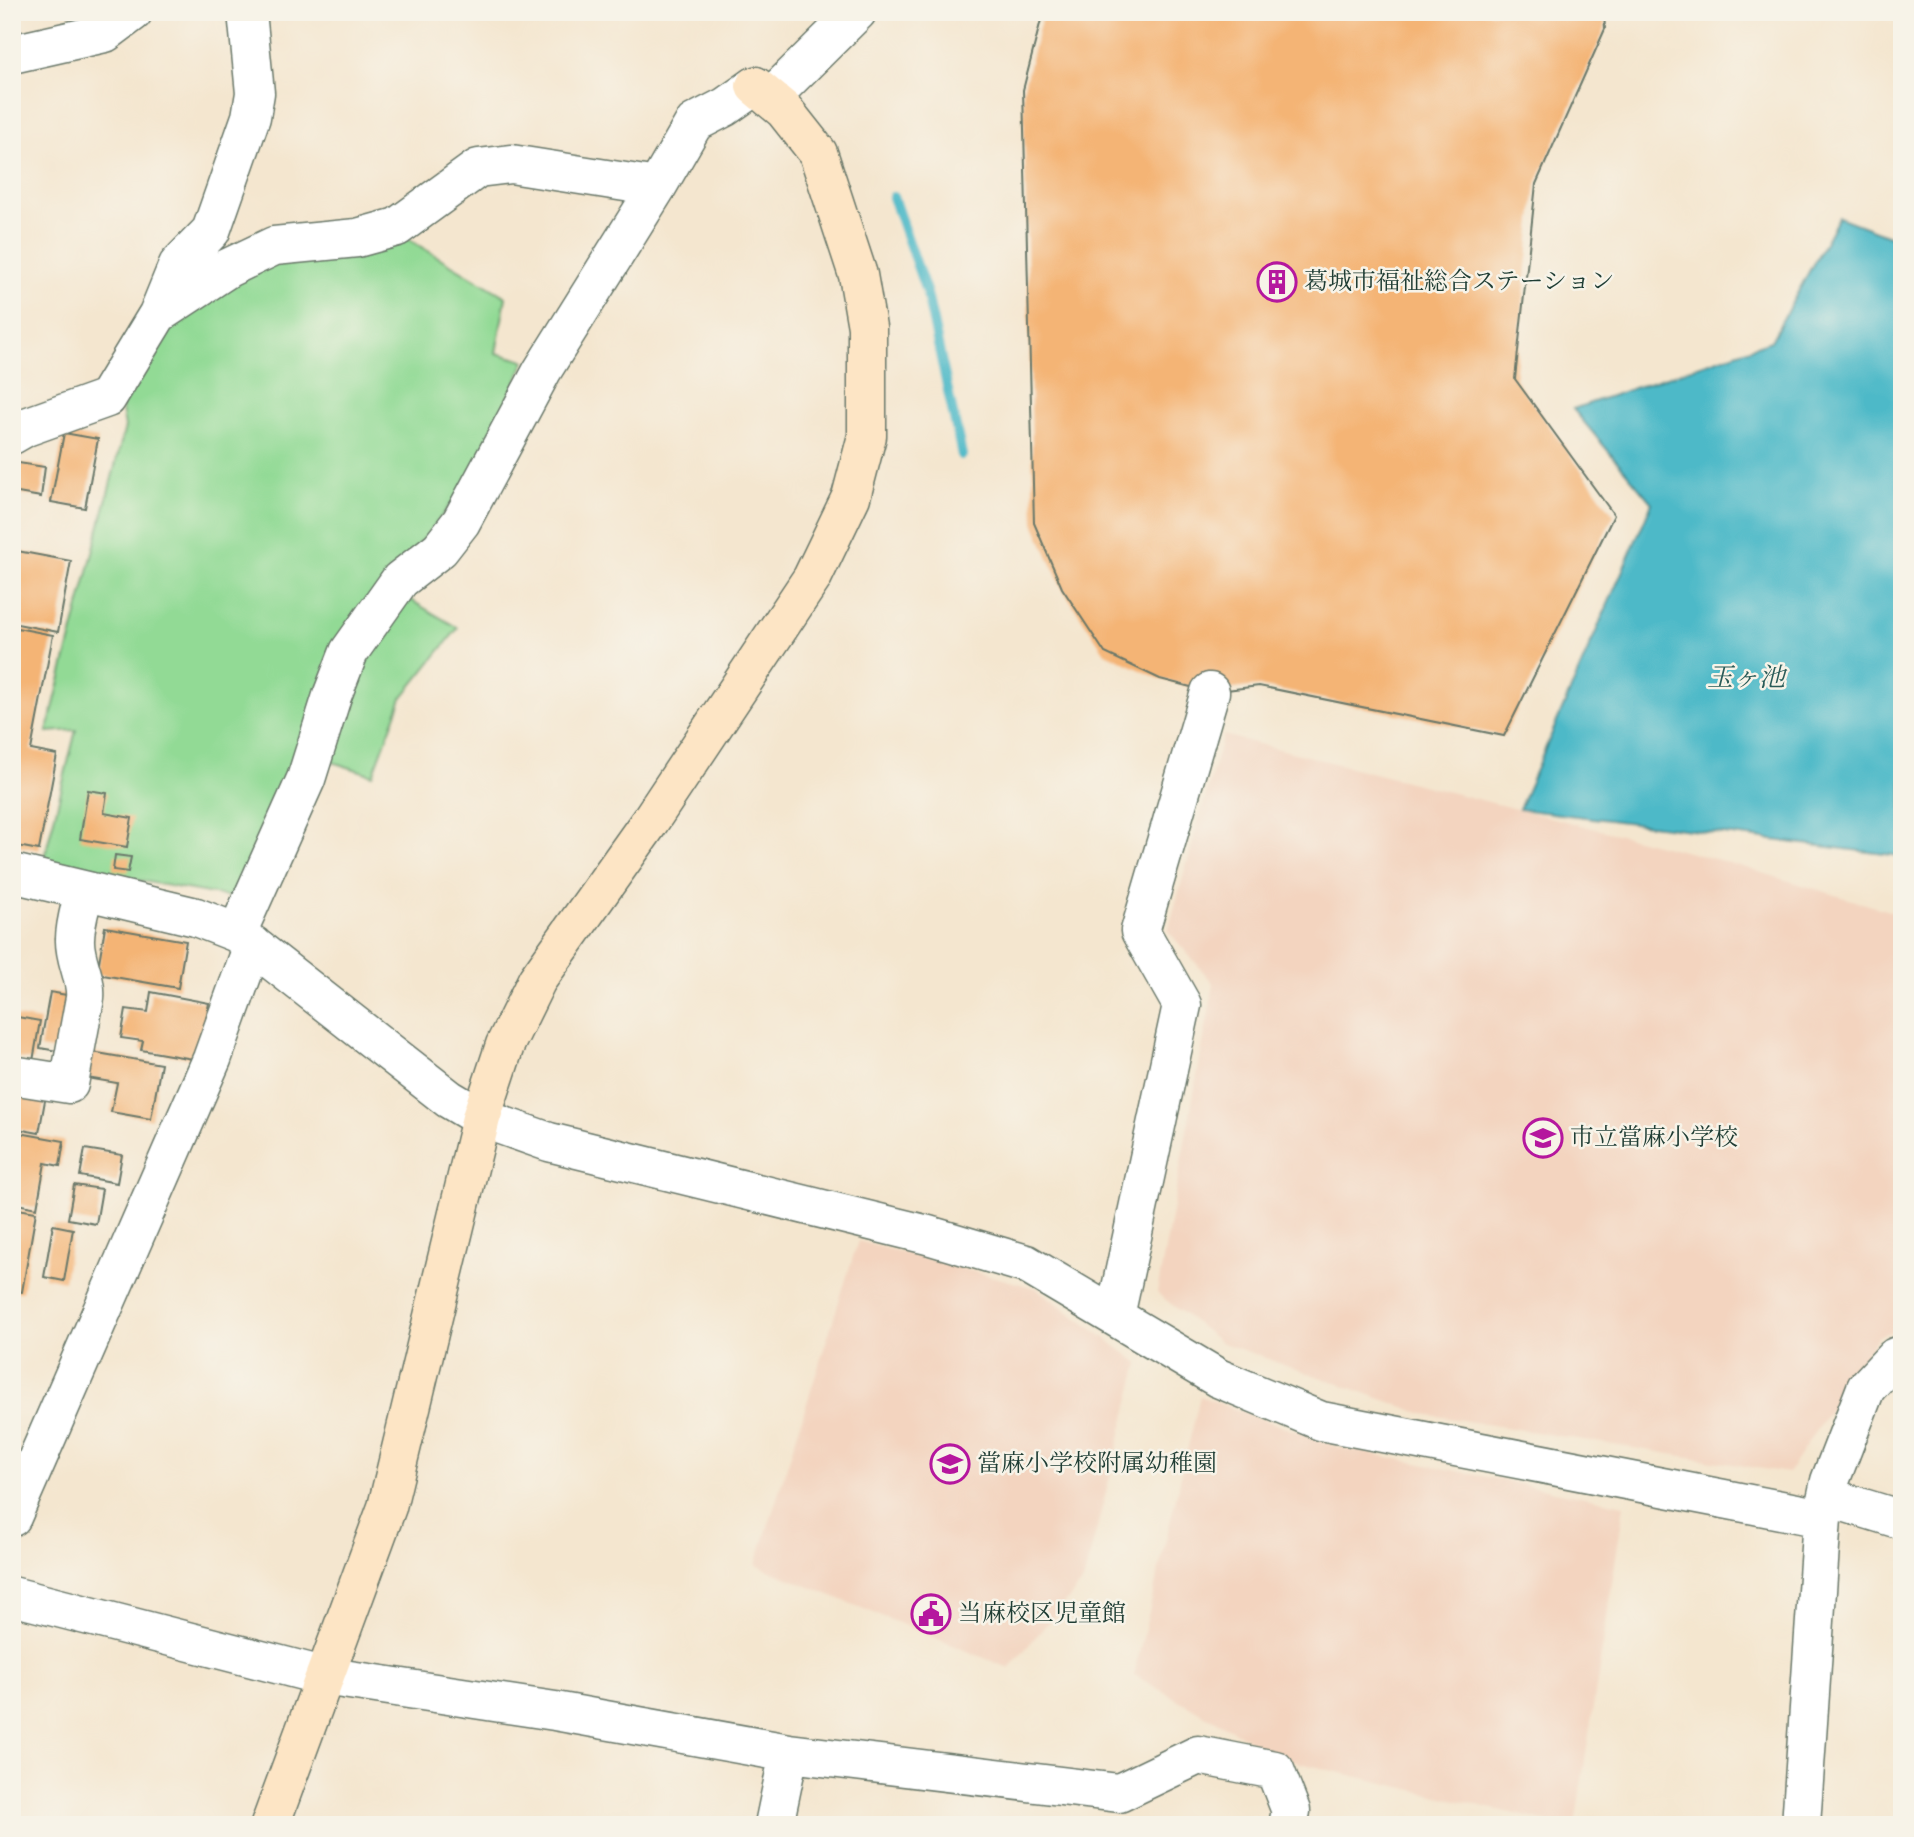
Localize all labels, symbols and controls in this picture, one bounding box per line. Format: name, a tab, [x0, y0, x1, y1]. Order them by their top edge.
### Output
building icon: 葛城市福祉総合ステーション	[1256, 261, 1298, 303]
place label: 葛城市福祉総合ステーション	[1304, 267, 1615, 298]
water label: 玉ヶ池	[1707, 662, 1788, 695]
school or university icon: 市立當麻小学校	[1522, 1117, 1564, 1159]
place label: 市立當麻小学校	[1570, 1123, 1738, 1154]
school or university icon: 當麻小学校附属幼稚園	[929, 1443, 971, 1485]
place label: 當麻小学校附属幼稚園	[977, 1449, 1217, 1480]
public building icon: 当麻校区児童館	[910, 1593, 952, 1635]
place label: 当麻校区児童館	[958, 1599, 1126, 1630]

